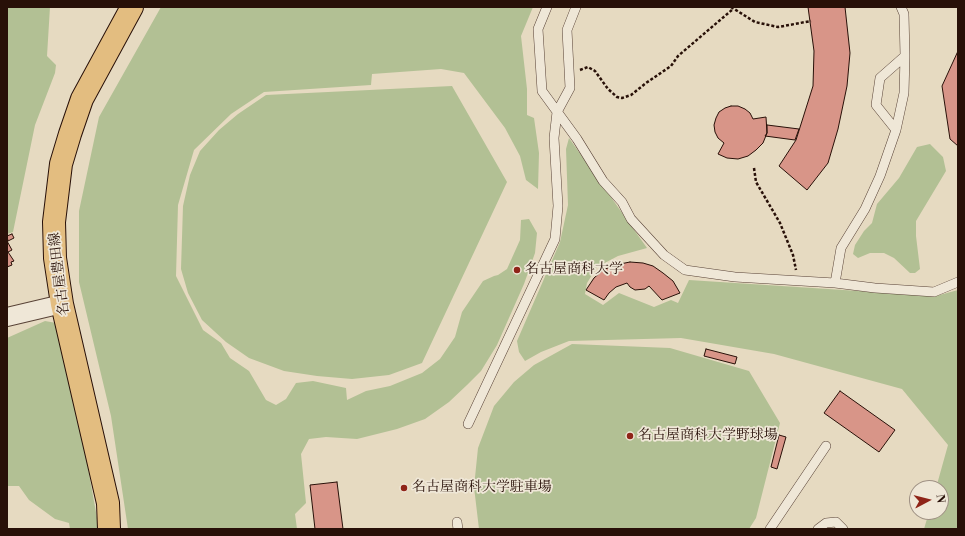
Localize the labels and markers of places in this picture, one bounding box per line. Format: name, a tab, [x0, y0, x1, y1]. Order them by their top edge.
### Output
place label: 名古屋商科大学	[525, 262, 623, 278]
marker: 名古屋商科大学	[512, 265, 522, 275]
place label: 名古屋商科大学野球場	[638, 428, 778, 444]
marker: 名古屋商科大学野球場	[625, 431, 635, 441]
place label: 名古屋商科大学駐車場	[412, 480, 552, 496]
marker: 名古屋商科大学駐車場	[399, 483, 409, 493]

